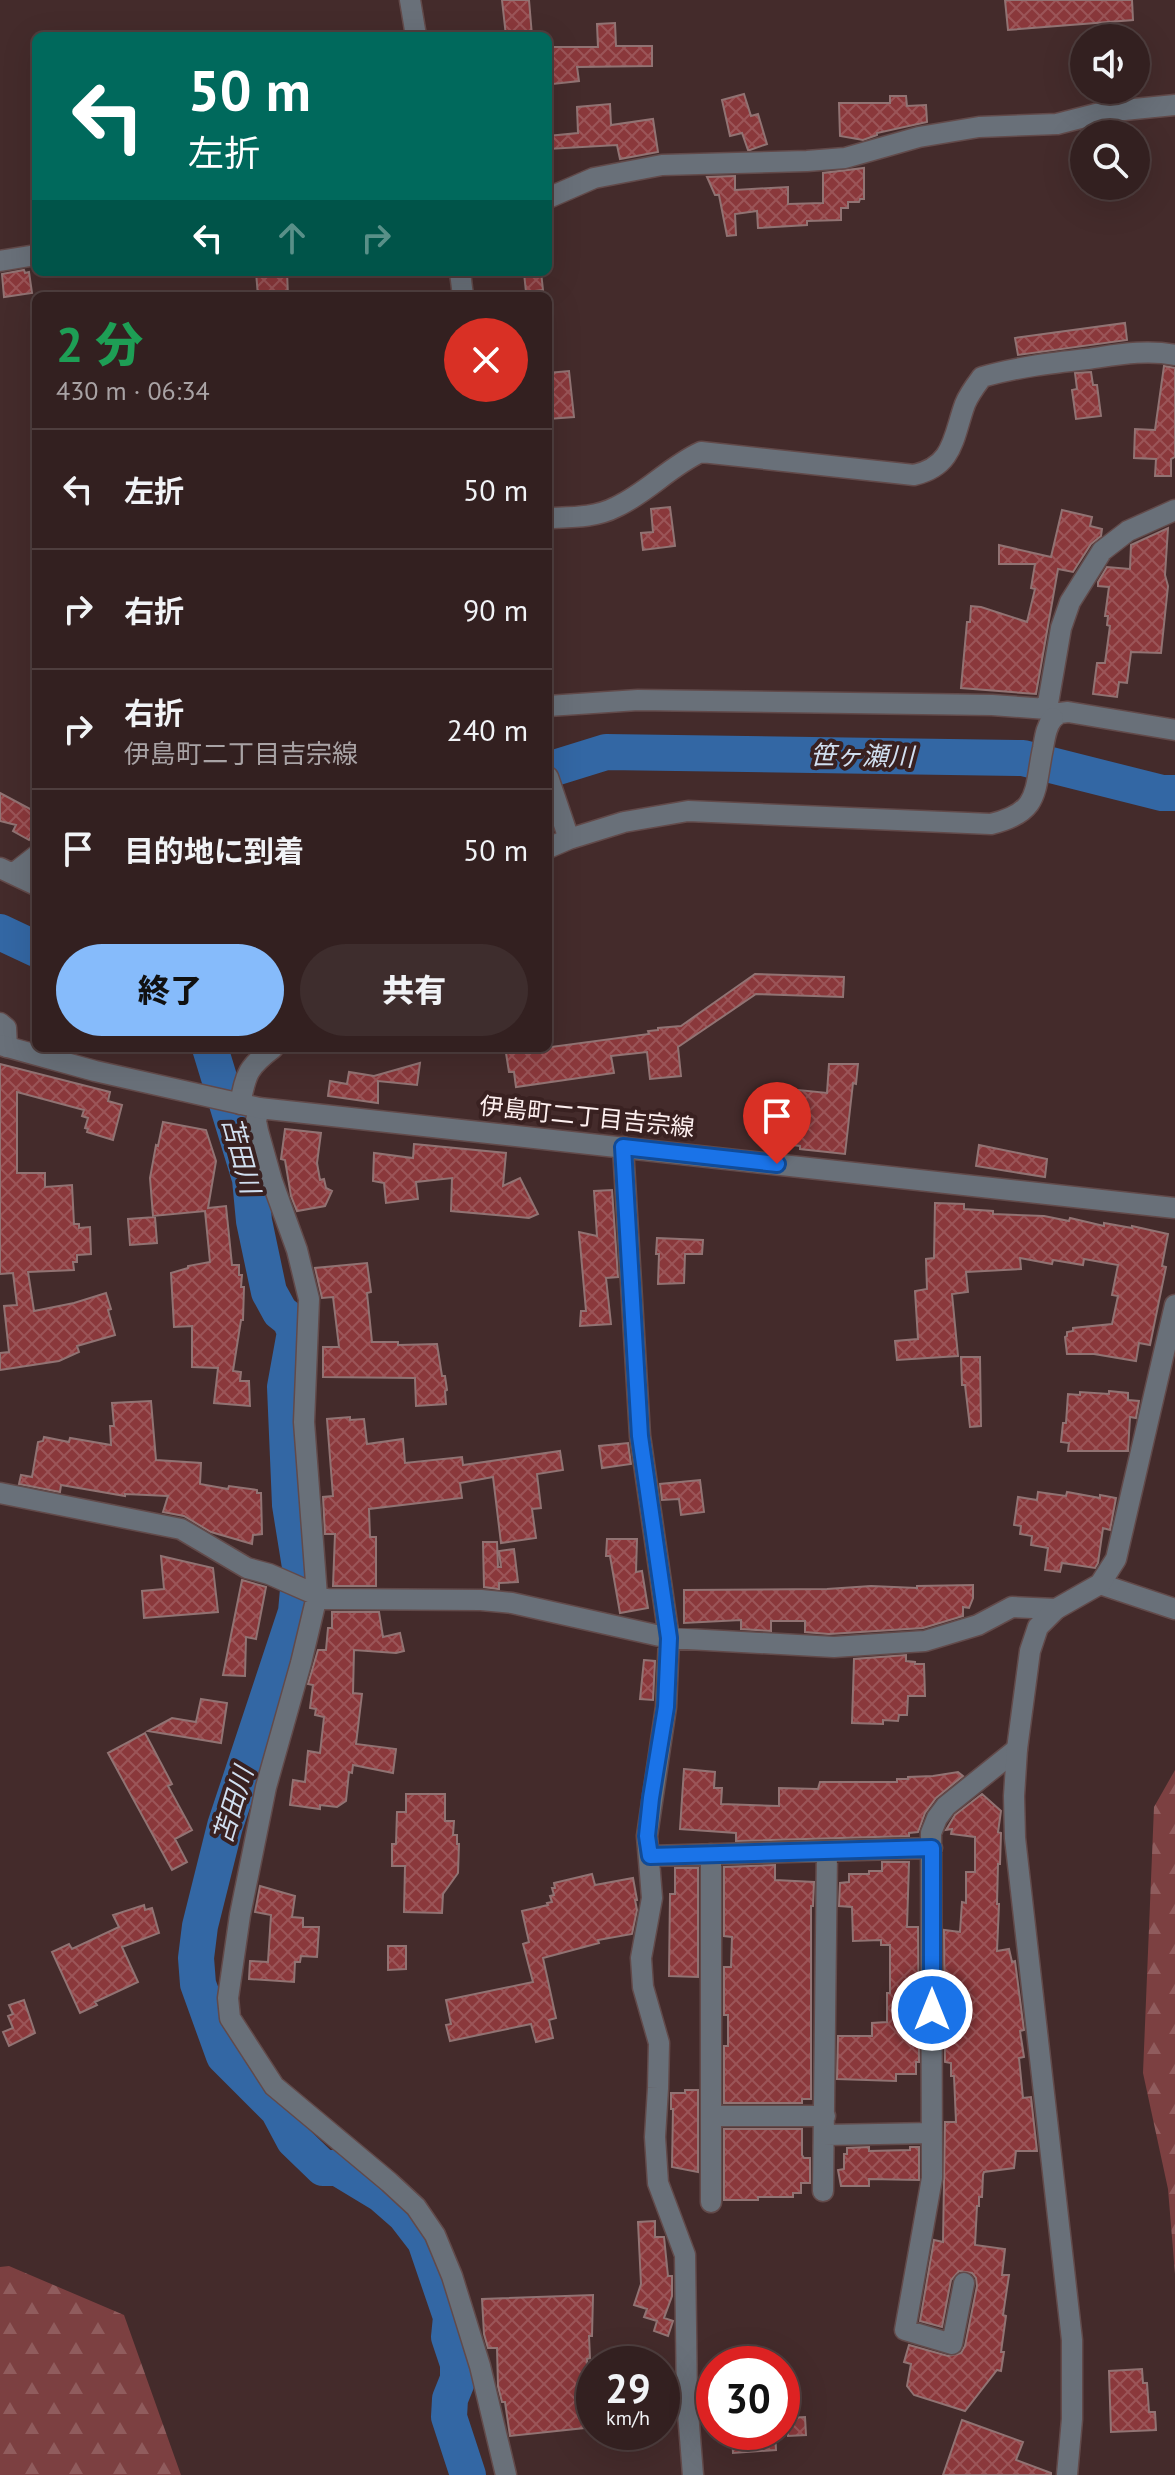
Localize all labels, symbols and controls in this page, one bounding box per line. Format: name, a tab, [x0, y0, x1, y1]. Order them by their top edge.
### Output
map controls	[1070, 24, 1150, 200]
button: sound	[1070, 24, 1150, 104]
text: 50 m	[188, 54, 311, 126]
icon: left	[56, 64, 160, 168]
button: search	[1070, 120, 1150, 200]
text: 左折	[188, 129, 260, 176]
icon: left	[186, 216, 230, 260]
icon: ahead	[270, 216, 314, 260]
icon: right	[354, 216, 398, 260]
text: 2 分	[56, 313, 143, 375]
button: close	[444, 318, 528, 402]
text: 430 m · 06:34	[56, 374, 210, 407]
icon: left	[56, 467, 100, 511]
text: 50 m	[463, 470, 528, 509]
text: 左折	[124, 471, 184, 510]
icon: right	[56, 587, 100, 631]
text: 90 m	[463, 590, 528, 629]
text: 右折	[124, 591, 184, 630]
text: 右折	[124, 693, 184, 732]
icon: right	[56, 707, 100, 751]
text: 240 m	[447, 710, 528, 749]
text: 伊島町二丁目吉宗線	[124, 737, 358, 770]
water label: 笹ヶ瀬川	[810, 738, 917, 773]
icon: arrive	[56, 827, 100, 871]
text: 50 m	[463, 830, 528, 869]
text: 目的地に到着	[124, 831, 304, 870]
button: 終了	[56, 944, 284, 1036]
button: 共有	[300, 944, 528, 1036]
pin	[743, 1082, 811, 1164]
street label: 伊島町二丁目吉宗線	[478, 1090, 696, 1143]
icon: arrive	[755, 1094, 799, 1138]
water label: 苫田川	[215, 1113, 268, 1200]
water label: 苫田川	[205, 1760, 261, 1847]
position arrow	[890, 1968, 974, 2052]
speed limit sign: 30	[696, 2346, 800, 2450]
text: 29	[605, 2362, 651, 2414]
text: km/h	[606, 2405, 650, 2431]

